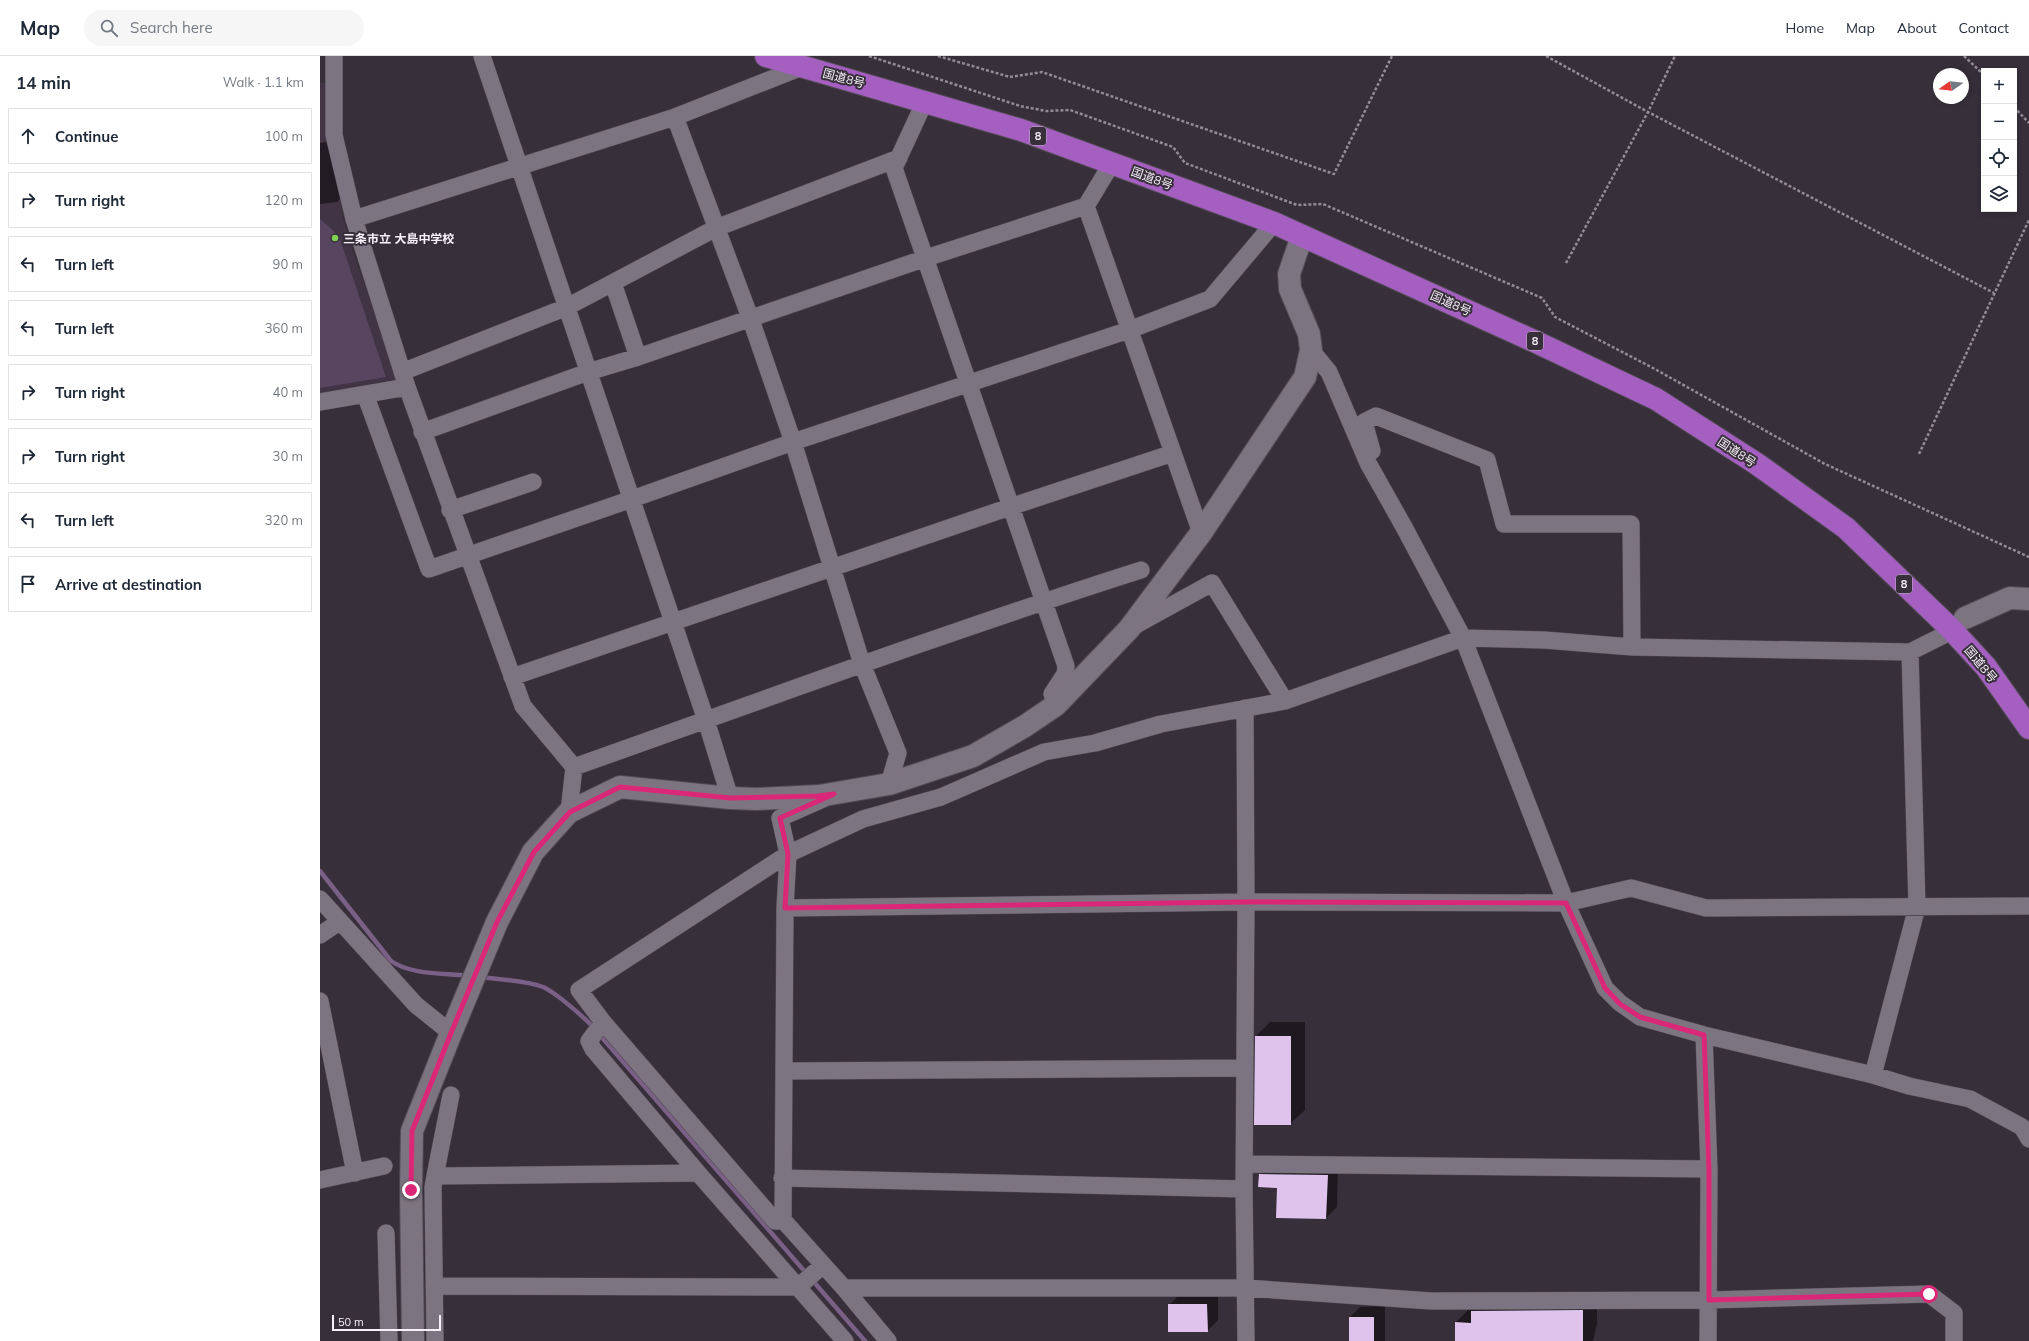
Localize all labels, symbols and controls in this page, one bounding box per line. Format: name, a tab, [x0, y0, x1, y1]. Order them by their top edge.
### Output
search box	[84, 10, 364, 46]
text: Map	[20, 16, 60, 40]
icon: search	[98, 17, 120, 39]
text: Search here	[130, 18, 213, 37]
text: Home	[1785, 19, 1824, 37]
text: Map	[1846, 19, 1875, 37]
text: About	[1897, 19, 1937, 37]
text: Contact	[1959, 19, 2009, 37]
street label: 国道8号	[821, 65, 867, 91]
north arrow	[1933, 68, 1969, 104]
map controls	[1981, 68, 2017, 212]
button: +	[1981, 68, 2017, 104]
text: 14 min	[16, 72, 71, 93]
text: Walk · 1.1 km	[223, 74, 304, 90]
button: −	[1981, 104, 2017, 140]
icon: ahead	[17, 125, 39, 147]
text: Continue	[55, 127, 118, 146]
road number: 8	[1030, 127, 1046, 145]
text: 100 m	[265, 128, 303, 144]
button: locate	[1981, 140, 2017, 176]
street label: 国道8号	[1129, 164, 1175, 192]
button: layers	[1981, 176, 2017, 212]
icon: right	[17, 189, 39, 211]
text: Turn right	[55, 191, 125, 210]
text: 120 m	[265, 192, 303, 208]
place label: 三条市立 大島中学校	[343, 231, 454, 246]
marker: 三条市立 大島中学校	[330, 233, 340, 243]
icon: left	[17, 253, 39, 275]
text: Turn left	[55, 255, 114, 274]
text: 90 m	[273, 256, 303, 272]
street label: 国道8号	[1428, 287, 1474, 319]
icon: left	[17, 317, 39, 339]
text: Turn left	[55, 319, 114, 338]
text: 360 m	[265, 320, 303, 336]
road number: 8	[1527, 332, 1543, 350]
icon: right	[17, 381, 39, 403]
text: Turn right	[55, 383, 125, 402]
text: 40 m	[273, 384, 303, 400]
street label: 国道8号	[1715, 434, 1759, 470]
icon: right	[17, 445, 39, 467]
text: Turn right	[55, 447, 125, 466]
text: 30 m	[273, 448, 303, 464]
icon: left	[17, 509, 39, 531]
text: Turn left	[55, 511, 114, 530]
text: 320 m	[265, 512, 303, 528]
icon: arrive	[17, 573, 39, 595]
text: Arrive at destination	[55, 575, 202, 594]
road number: 8	[1896, 575, 1912, 593]
street label: 国道8号	[1961, 643, 2001, 685]
route end	[402, 1181, 420, 1199]
route start	[1920, 1285, 1938, 1303]
scale bar	[332, 1313, 441, 1332]
text: 50 m	[338, 1315, 364, 1329]

